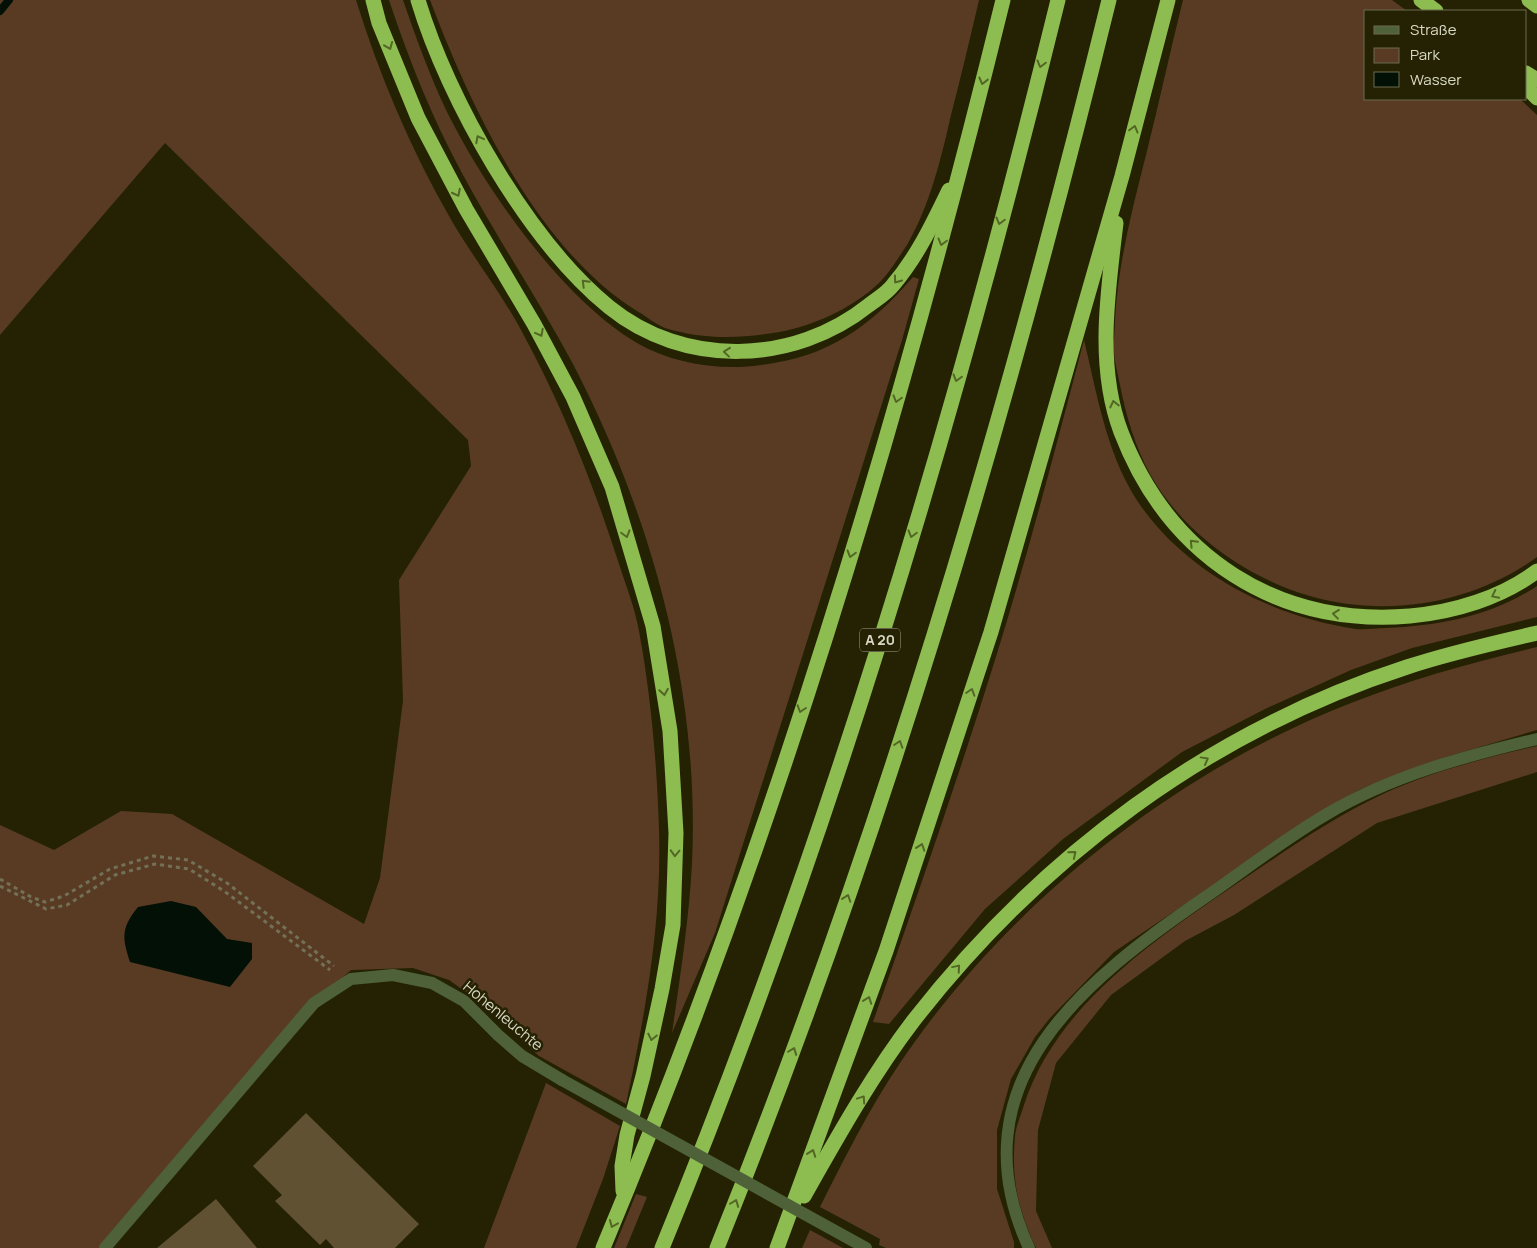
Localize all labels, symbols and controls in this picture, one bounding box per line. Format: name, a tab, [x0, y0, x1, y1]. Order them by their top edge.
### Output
legend	[1364, 10, 1527, 100]
text: Straße	[1410, 19, 1457, 40]
one-way arrow	[382, 41, 393, 50]
text: Park	[1410, 44, 1440, 65]
one-way arrow	[1037, 60, 1047, 68]
text: Wasser	[1410, 69, 1462, 90]
one-way arrow	[979, 77, 989, 85]
one-way arrow	[1129, 125, 1139, 133]
one-way arrow	[475, 135, 485, 144]
one-way arrow	[451, 188, 461, 197]
one-way arrow	[995, 217, 1006, 226]
one-way arrow	[937, 238, 947, 246]
one-way arrow	[894, 274, 903, 284]
one-way arrow	[582, 280, 591, 289]
one-way arrow	[533, 328, 543, 337]
one-way arrow	[723, 347, 731, 358]
one-way arrow	[952, 374, 963, 382]
one-way arrow	[892, 394, 903, 403]
one-way arrow	[1109, 399, 1120, 408]
one-way arrow	[620, 529, 630, 537]
one-way arrow	[907, 530, 917, 538]
one-way arrow	[1190, 539, 1199, 548]
one-way arrow	[846, 550, 856, 558]
one-way arrow	[1491, 589, 1500, 599]
one-way arrow	[1331, 609, 1339, 620]
road number: A 20	[860, 628, 900, 652]
one-way arrow	[658, 687, 668, 696]
one-way arrow	[966, 688, 976, 697]
one-way arrow	[797, 705, 807, 713]
one-way arrow	[893, 740, 903, 748]
one-way arrow	[1199, 756, 1208, 766]
one-way arrow	[916, 843, 926, 851]
one-way arrow	[670, 850, 681, 858]
one-way arrow	[1067, 850, 1076, 859]
one-way arrow	[841, 894, 851, 902]
one-way arrow	[952, 965, 960, 974]
street label: Hohenleuchte	[459, 976, 548, 1055]
one-way arrow	[862, 996, 872, 1005]
one-way arrow	[647, 1032, 657, 1041]
one-way arrow	[787, 1047, 797, 1056]
one-way arrow	[856, 1095, 865, 1105]
one-way arrow	[806, 1149, 816, 1158]
one-way arrow	[729, 1199, 739, 1208]
one-way arrow	[608, 1219, 619, 1228]

